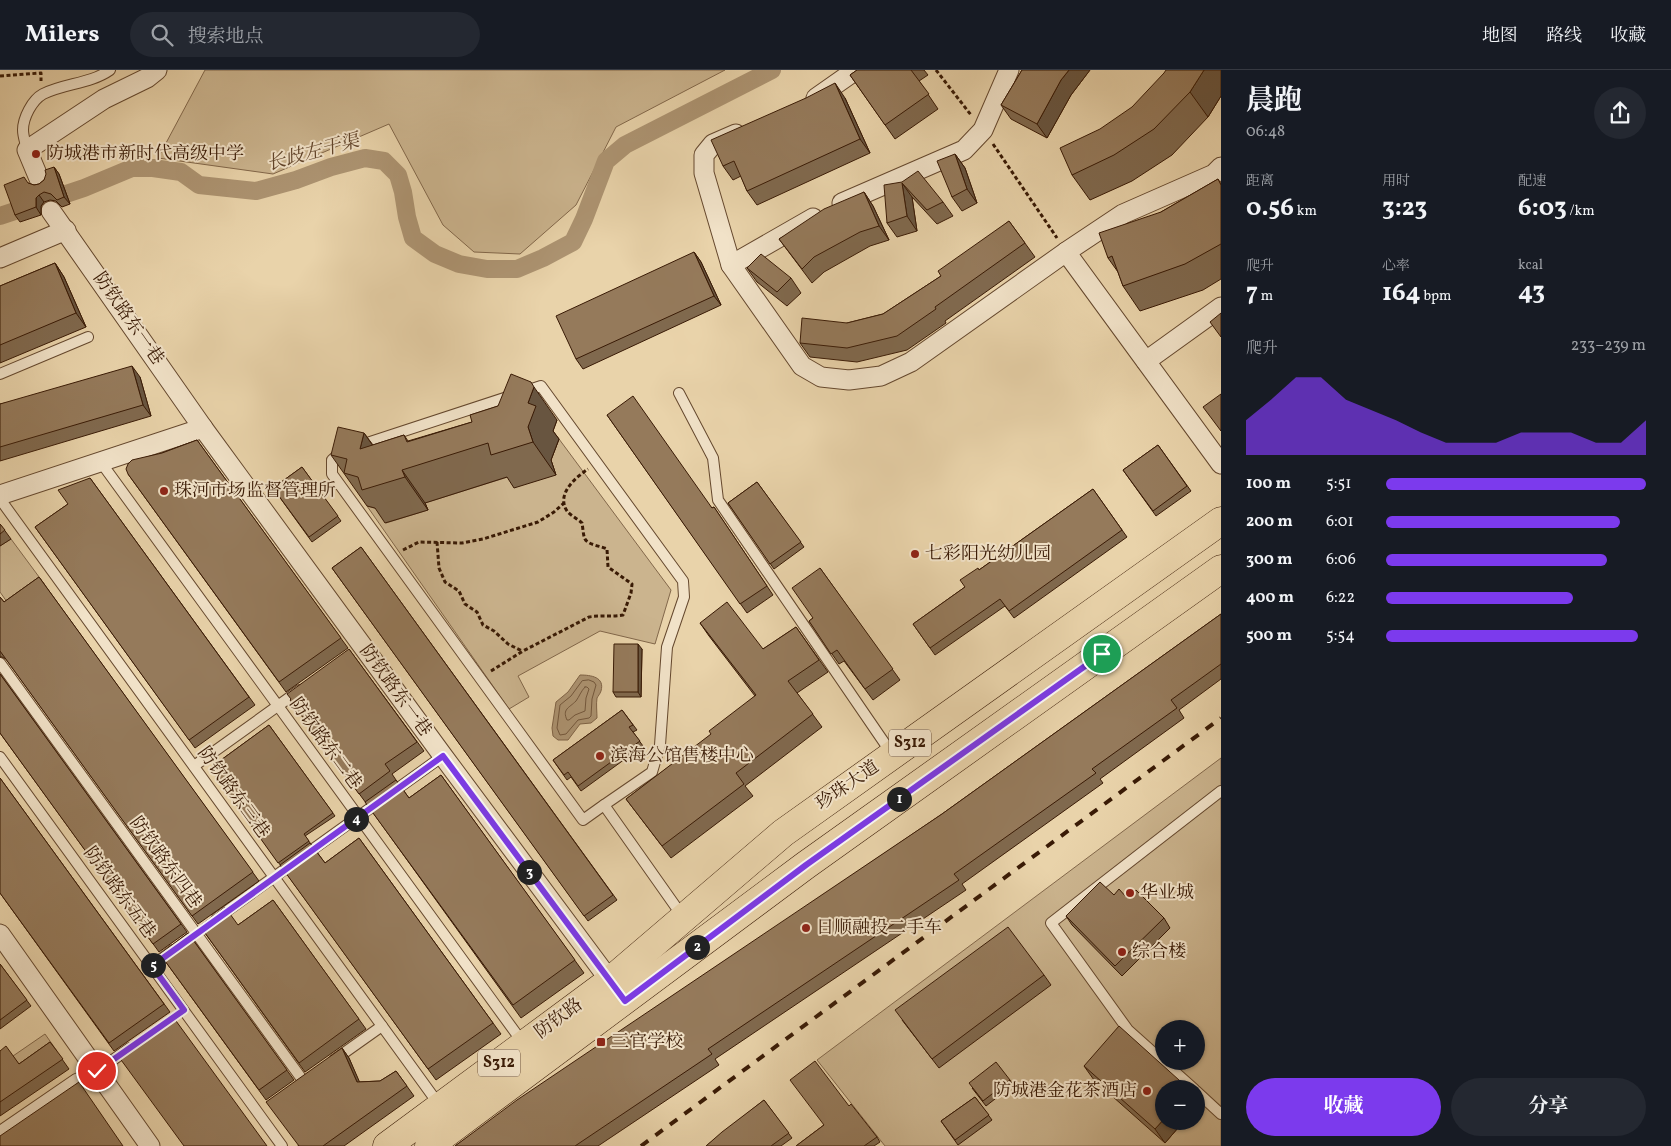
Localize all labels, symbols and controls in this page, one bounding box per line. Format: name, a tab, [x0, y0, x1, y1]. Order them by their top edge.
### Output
search box	[130, 12, 480, 57]
text: Milers	[25, 18, 100, 52]
icon: search	[148, 21, 176, 49]
text: 搜索地点	[188, 24, 264, 50]
text: 地图	[1482, 24, 1518, 49]
text: 路线	[1546, 24, 1582, 49]
text: 收藏	[1610, 24, 1646, 49]
text: 晨跑	[1246, 82, 1302, 121]
button: share	[1594, 87, 1646, 139]
text: 06:48	[1246, 121, 1285, 143]
water label: 长歧左干渠	[264, 127, 365, 178]
place label: 防城港市新时代高级中学	[46, 142, 244, 167]
marker: 防城港市新时代高级中学	[30, 148, 42, 160]
text: 距离	[1246, 172, 1274, 191]
text: 用时	[1382, 172, 1410, 191]
text: 配速	[1518, 172, 1546, 191]
text: 0.56	[1246, 191, 1294, 226]
text: 3:23	[1382, 191, 1427, 226]
text: 6:03	[1518, 191, 1567, 226]
text: km	[1294, 202, 1317, 221]
text: /km	[1567, 202, 1595, 221]
text: kcal	[1518, 256, 1543, 275]
text: 爬升	[1246, 257, 1274, 276]
text: 心率	[1382, 257, 1410, 276]
street label: 防钦路东一巷	[87, 268, 169, 370]
text: 43	[1518, 275, 1545, 310]
text: 7	[1246, 276, 1258, 311]
text: 164	[1382, 276, 1421, 311]
text: m	[1258, 287, 1273, 306]
text: bpm	[1421, 287, 1451, 306]
text: 233–239 m	[1571, 335, 1646, 357]
text: 爬升	[1246, 338, 1278, 360]
text: 100 m	[1246, 473, 1291, 495]
text: 5:51	[1326, 473, 1351, 495]
place label: 珠河市场监督管理所	[174, 479, 336, 504]
marker: 珠河市场监督管理所	[158, 485, 170, 497]
text: 200 m	[1246, 511, 1293, 533]
text: 6:01	[1326, 511, 1354, 533]
place label: 七彩阳光幼儿园	[925, 542, 1051, 567]
marker: 七彩阳光幼儿园	[909, 548, 921, 560]
text: 300 m	[1246, 549, 1292, 571]
text: 6:06	[1326, 549, 1356, 571]
text: 400 m	[1246, 587, 1294, 609]
text: 6:22	[1326, 587, 1355, 609]
text: 500 m	[1246, 625, 1292, 647]
text: 5:54	[1326, 625, 1355, 647]
pin	[1081, 633, 1123, 675]
street label: 防钦路东一巷	[353, 640, 437, 742]
icon: arrive	[1088, 640, 1116, 668]
street label: 防钦路东二巷	[283, 693, 367, 795]
road number: S312	[889, 730, 931, 756]
street label: 防钦路东三巷	[191, 742, 275, 844]
place label: 滨海公馆售楼中心	[610, 744, 754, 769]
marker: 滨海公馆售楼中心	[594, 750, 606, 762]
street label: 珍珠大道	[811, 755, 885, 817]
pin: 1	[886, 786, 912, 812]
text: 1	[897, 790, 902, 809]
pin: 4	[344, 806, 368, 832]
text: 4	[352, 810, 361, 829]
street label: 防钦路东四巷	[123, 812, 207, 914]
street label: 防钦路东五巷	[77, 842, 161, 944]
pin: 3	[516, 860, 542, 884]
text: 3	[526, 863, 533, 882]
place label: 华业城	[1140, 881, 1194, 906]
marker: 华业城	[1124, 887, 1136, 899]
place label: 日顺融投二手车	[816, 916, 942, 941]
marker: 日顺融投二手车	[800, 922, 812, 934]
pin: 2	[684, 934, 710, 960]
text: 2	[694, 938, 701, 957]
place label: 综合楼	[1132, 940, 1186, 965]
marker: 综合楼	[1116, 946, 1128, 958]
pin: 5	[140, 952, 166, 978]
text: 5	[150, 956, 157, 975]
street label: 防钦路	[530, 993, 588, 1045]
map controls	[1155, 1020, 1205, 1130]
button: +	[1155, 1020, 1205, 1070]
place label: 三官学校	[611, 1030, 683, 1055]
marker: 三官学校	[595, 1036, 607, 1048]
pin	[76, 1050, 118, 1092]
road number: S312	[478, 1050, 520, 1076]
icon: check	[83, 1057, 111, 1085]
button: 收藏	[1246, 1078, 1441, 1136]
button: 分享	[1451, 1078, 1646, 1136]
place label: 防城港金花茶酒店	[993, 1079, 1137, 1104]
button: −	[1155, 1080, 1205, 1130]
marker: 防城港金花茶酒店	[1141, 1085, 1153, 1097]

